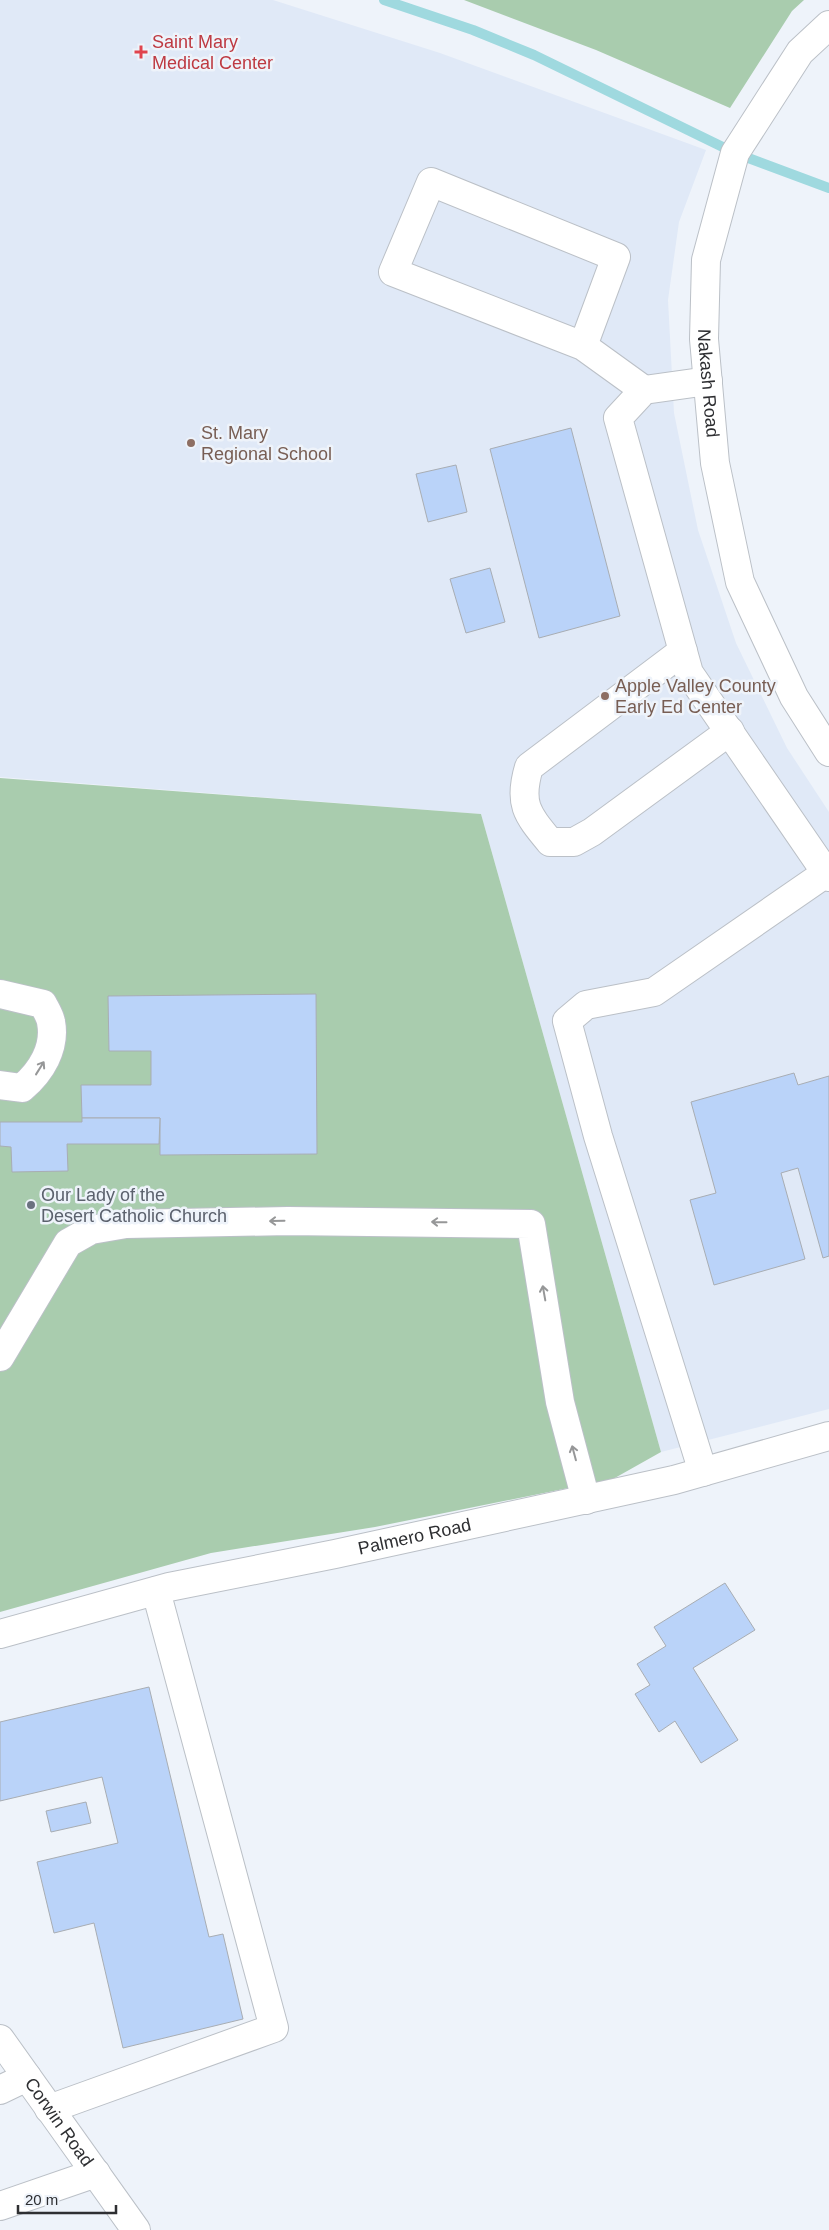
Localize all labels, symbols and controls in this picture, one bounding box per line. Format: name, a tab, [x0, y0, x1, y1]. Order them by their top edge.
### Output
place label: Saint Mary Medical Center	[152, 32, 273, 73]
marker: Saint Mary Medical Center	[134, 45, 148, 59]
street label: Nakash Road	[694, 329, 723, 438]
place label: St. Mary Regional School	[201, 423, 332, 464]
marker: St. Mary Regional School	[185, 437, 197, 449]
place label: Apple Valley County Early Ed Center	[615, 676, 776, 717]
marker: Apple Valley County Early Ed Center	[599, 690, 611, 702]
one-way arrow	[35, 1062, 45, 1076]
place label: Our Lady of the Desert Catholic Church	[41, 1185, 227, 1226]
marker: Our Lady of the Desert Catholic Church	[25, 1199, 37, 1211]
one-way arrow	[269, 1216, 286, 1226]
one-way arrow	[432, 1218, 448, 1227]
one-way arrow	[538, 1286, 548, 1302]
one-way arrow	[569, 1445, 578, 1461]
street label: Palmero Road	[356, 1515, 473, 1559]
street label: Corwin Road	[21, 2074, 97, 2170]
scale bar	[18, 2182, 115, 2214]
text: 20 m	[25, 2191, 58, 2208]

